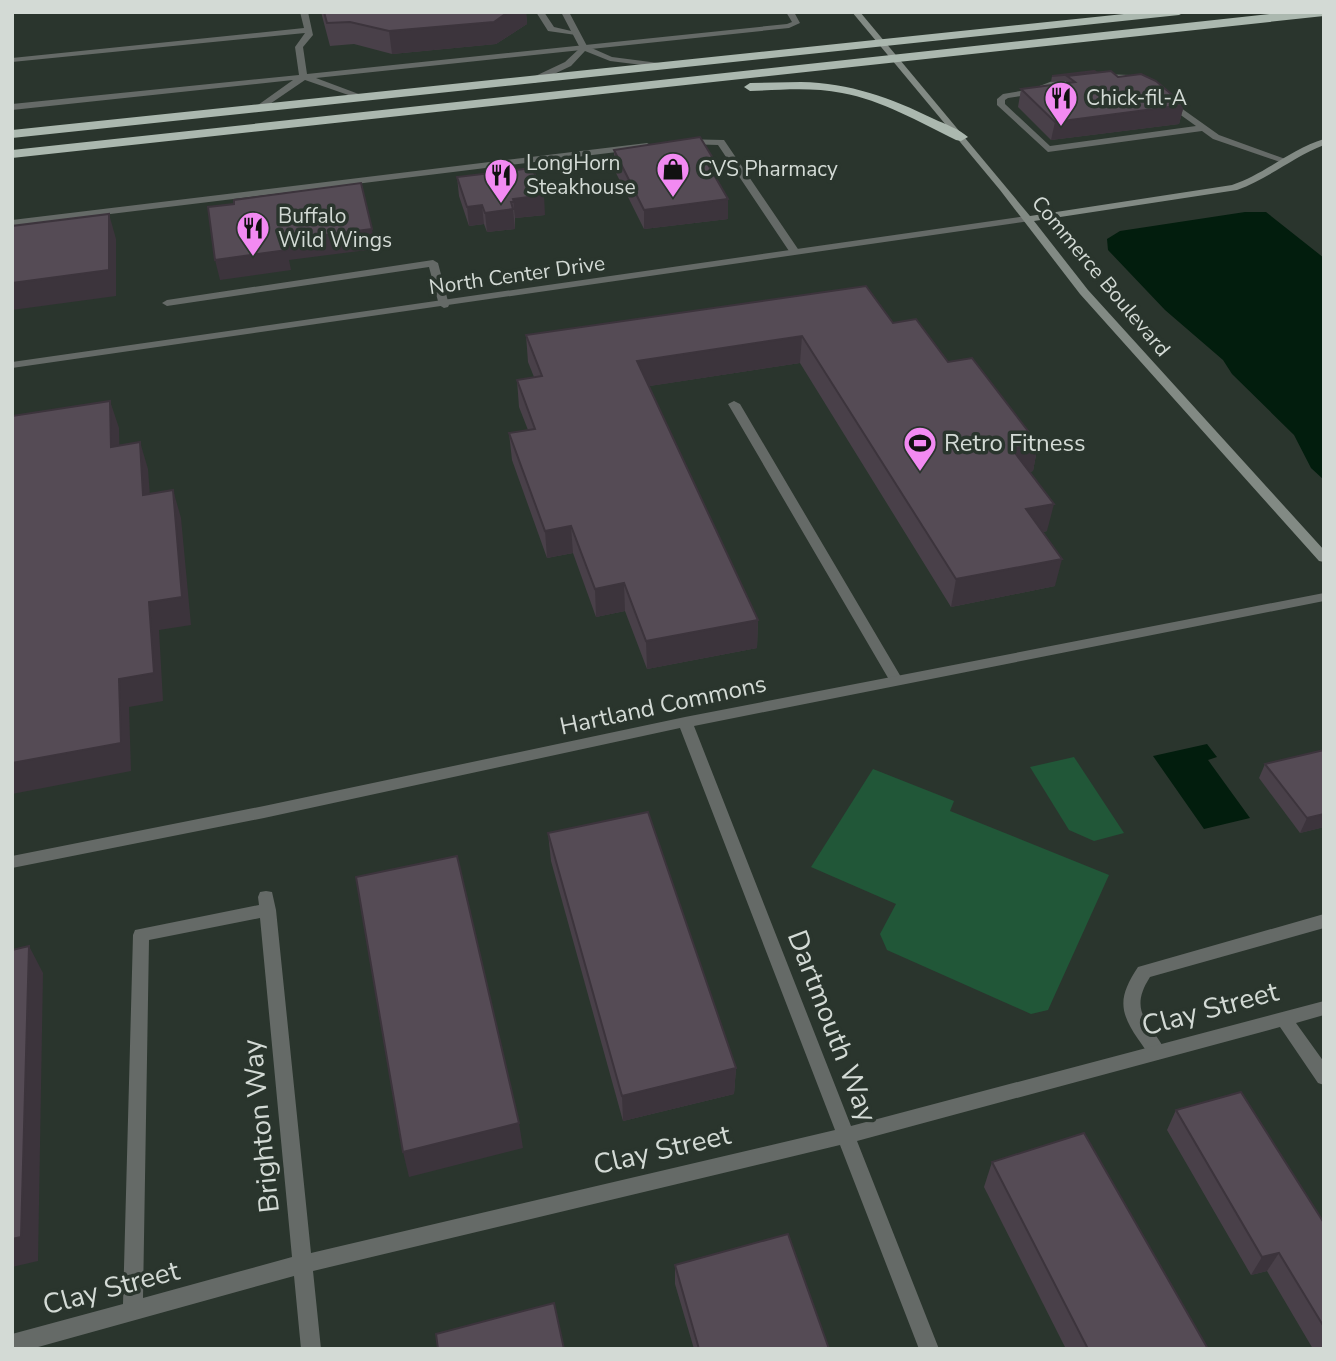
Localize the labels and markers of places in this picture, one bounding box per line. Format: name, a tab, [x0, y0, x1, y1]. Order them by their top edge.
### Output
restaurant icon: Chick-fil-A	[1042, 79, 1080, 128]
place label: Chick-fil-A	[1086, 84, 1187, 112]
place label: LongHorn Steakhouse	[526, 149, 636, 201]
shop icon: CVS Pharmacy	[654, 150, 692, 199]
place label: CVS Pharmacy	[698, 155, 838, 183]
restaurant icon: LongHorn Steakhouse	[482, 156, 520, 205]
place label: Buffalo Wild Wings	[278, 202, 392, 254]
restaurant icon: Buffalo Wild Wings	[234, 209, 272, 258]
sports icon: Retro Fitness	[901, 424, 939, 473]
place label: Retro Fitness	[944, 427, 1086, 459]

